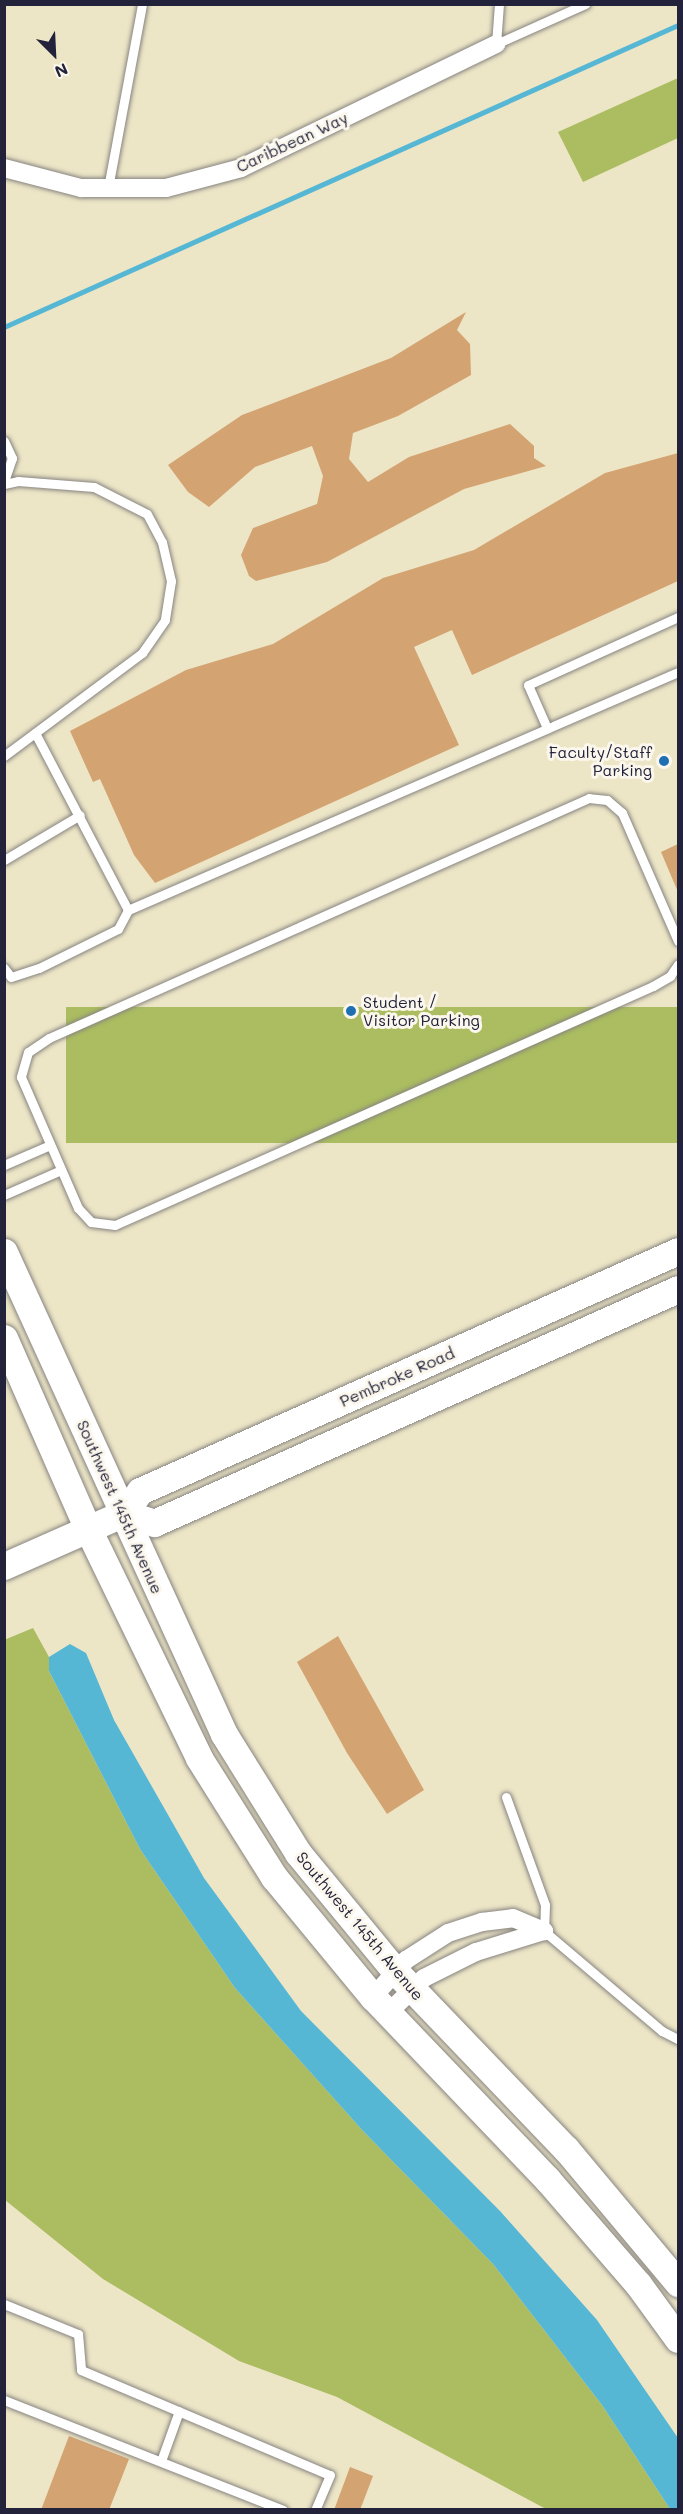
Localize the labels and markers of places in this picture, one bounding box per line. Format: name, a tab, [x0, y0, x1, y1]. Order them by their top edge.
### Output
place label: Faculty/Staff Parking	[549, 742, 652, 780]
marker: Faculty/Staff Parking	[657, 754, 671, 768]
place label: Student / Visitor Parking	[363, 992, 480, 1030]
marker: Student / Visitor Parking	[344, 1004, 358, 1018]

